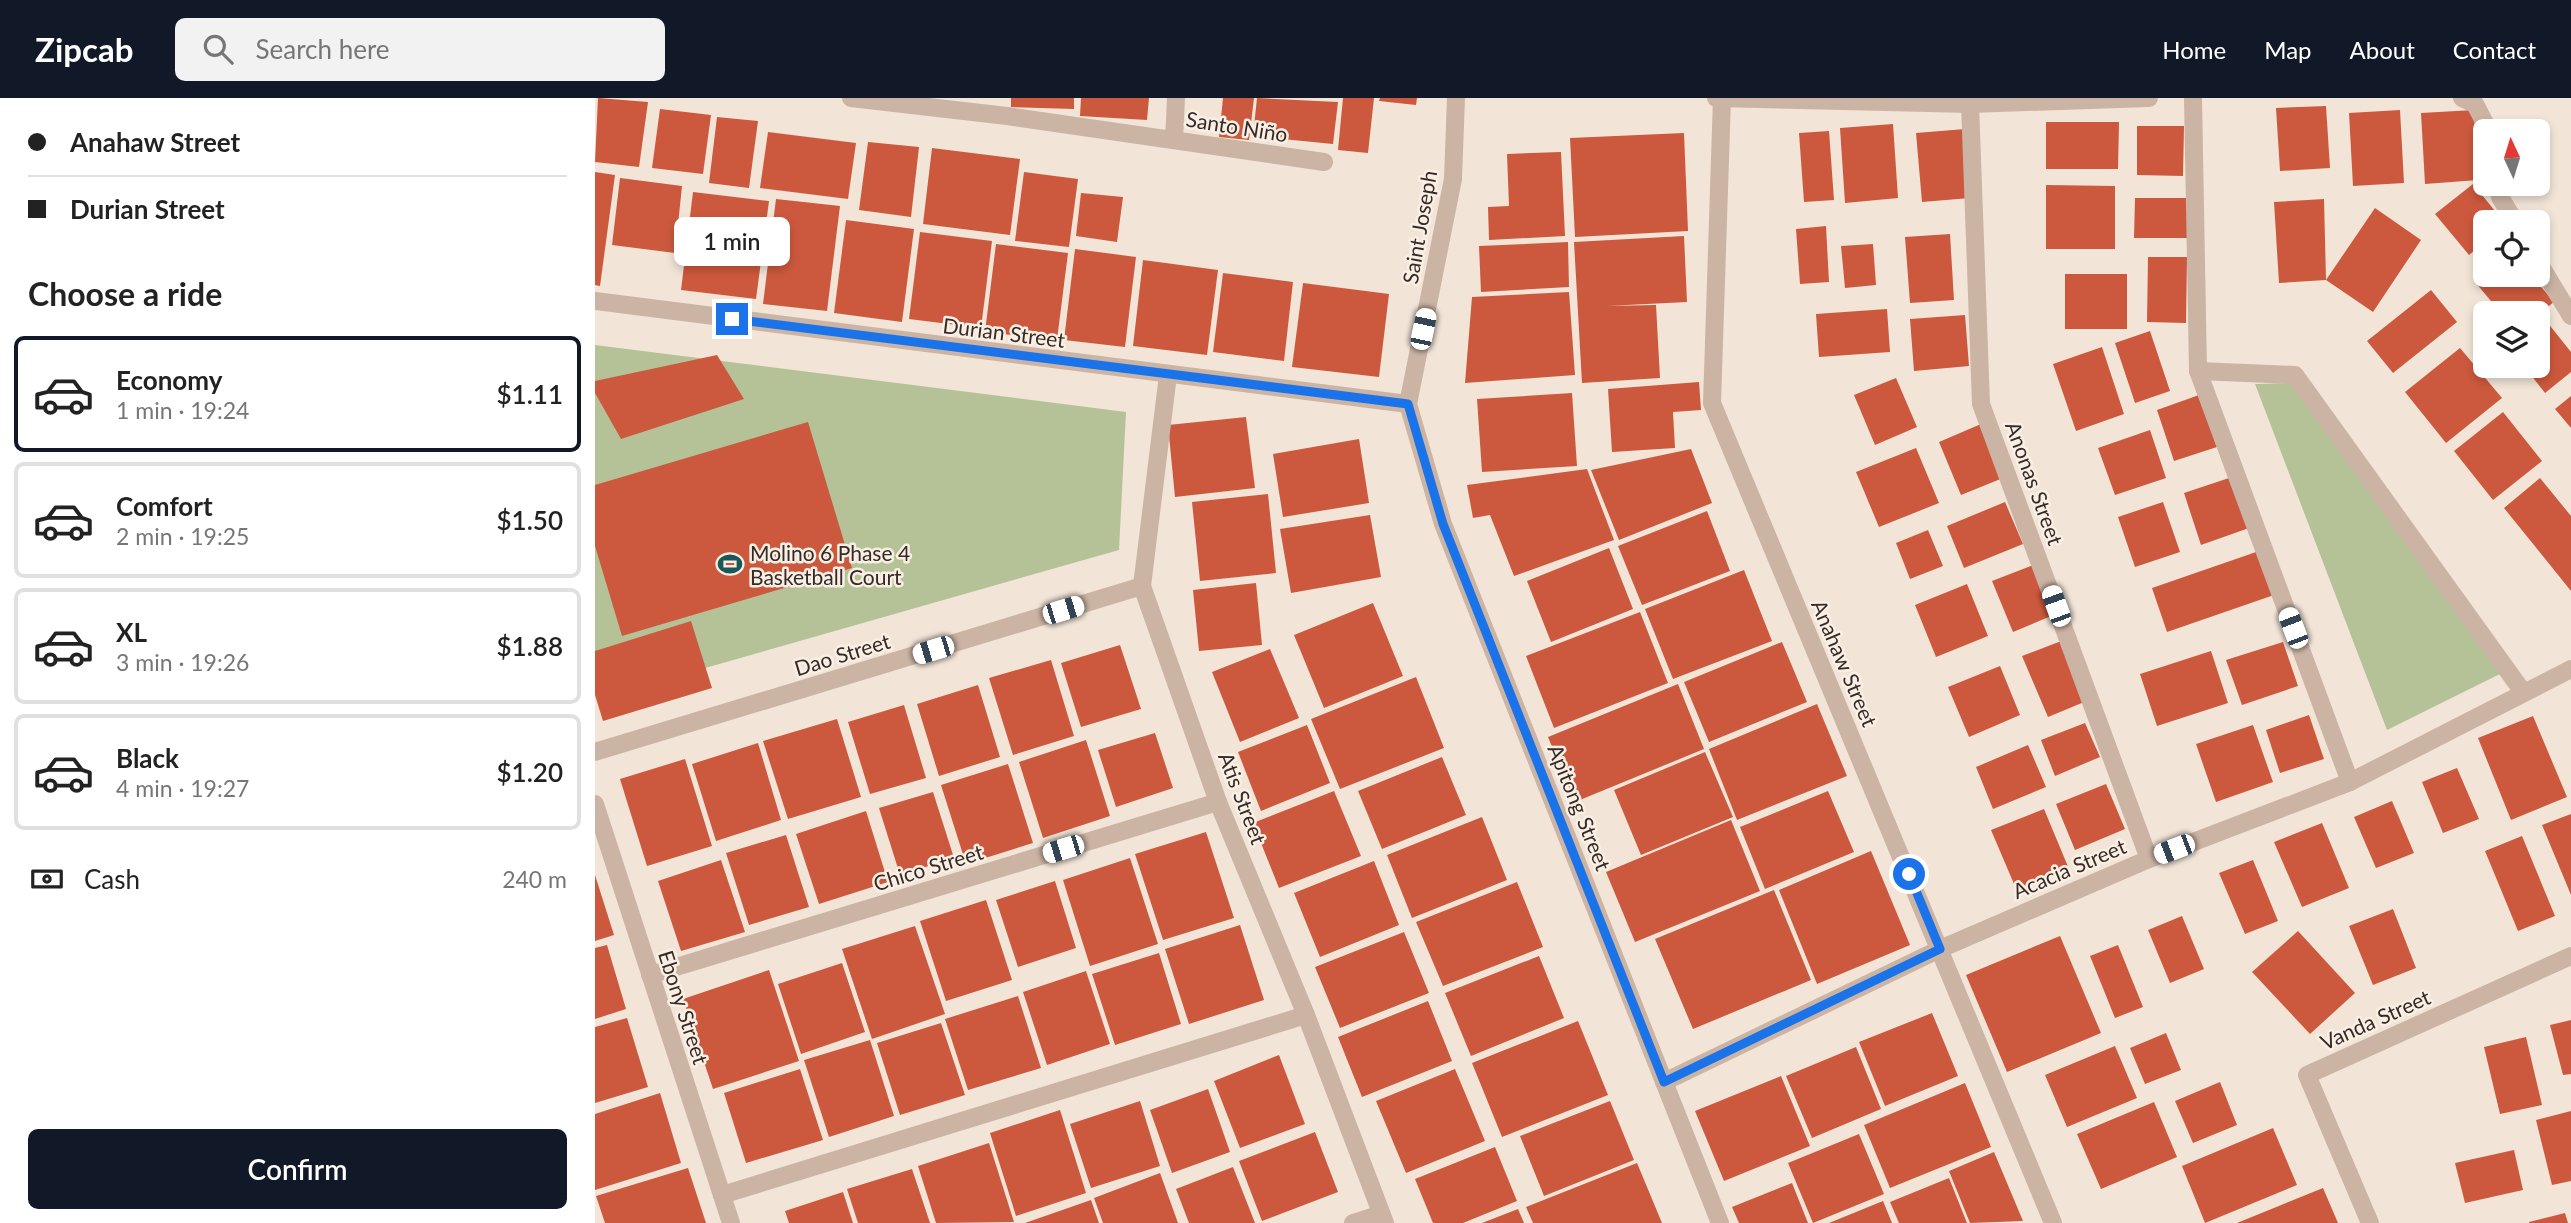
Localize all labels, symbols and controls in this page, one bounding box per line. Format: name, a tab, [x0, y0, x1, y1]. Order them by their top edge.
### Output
search box	[175, 18, 665, 81]
text: Zipcab	[35, 29, 133, 69]
icon: search	[199, 30, 237, 68]
text: Search here	[255, 33, 390, 65]
text: Home	[2162, 35, 2226, 64]
text: Map	[2264, 35, 2312, 64]
text: About	[2350, 35, 2415, 64]
text: Contact	[2453, 35, 2536, 64]
street label: Santo Niño	[1184, 106, 1290, 146]
north arrow	[2473, 119, 2550, 196]
map controls	[2473, 119, 2550, 378]
text: Anahaw Street	[70, 126, 240, 158]
street label: Saint Joseph	[1397, 168, 1441, 286]
text: Durian Street	[70, 193, 225, 225]
button: locate	[2473, 210, 2550, 287]
callout: 1 min	[674, 218, 790, 266]
text: 1 min	[704, 227, 760, 255]
text: Choose a ride	[28, 274, 222, 313]
button: layers	[2473, 301, 2550, 378]
route end	[716, 303, 748, 335]
car	[1409, 306, 1438, 352]
street label: Durian Street	[941, 312, 1067, 352]
icon: car	[32, 363, 95, 426]
text: Economy	[116, 364, 222, 396]
text: $1.11	[497, 378, 563, 410]
text: 1 min · 19:24	[116, 396, 249, 424]
street label: Anonas Street	[2001, 418, 2069, 549]
icon: car	[32, 489, 95, 552]
text: Comfort	[116, 490, 213, 522]
text: $1.50	[497, 504, 563, 536]
text: 2 min · 19:25	[116, 522, 249, 550]
place label: Molino 6 Phase 4 Basketball Court	[750, 540, 910, 589]
sports icon: Molino 6 Phase 4 Basketball Court	[716, 550, 744, 578]
car	[2039, 583, 2074, 629]
car	[1040, 594, 1087, 626]
street label: Anahaw Street	[1807, 596, 1883, 731]
car	[2276, 605, 2311, 651]
icon: car	[32, 615, 95, 678]
text: XL	[116, 616, 147, 648]
street label: Dao Street	[791, 627, 893, 680]
text: $1.88	[497, 630, 563, 662]
car	[910, 634, 957, 666]
text: 3 min · 19:26	[116, 648, 249, 676]
street label: Apitong Street	[1543, 740, 1617, 874]
icon: car	[32, 741, 95, 804]
text: Black	[116, 742, 179, 774]
street label: Atis Street	[1214, 749, 1272, 848]
text: $1.20	[497, 756, 563, 788]
text: 4 min · 19:27	[116, 774, 249, 802]
car	[2151, 832, 2198, 866]
car	[1040, 833, 1087, 865]
street label: Acacia Street	[2009, 833, 2130, 903]
street label: Chico Street	[870, 838, 986, 896]
route start	[1893, 858, 1925, 890]
icon: cash	[28, 860, 66, 898]
text: Cash	[84, 863, 140, 895]
text: 240 m	[502, 865, 567, 893]
street label: Ebony Street	[654, 947, 714, 1067]
street label: Vanda Street	[2316, 983, 2434, 1054]
button: Confirm	[28, 1129, 567, 1209]

